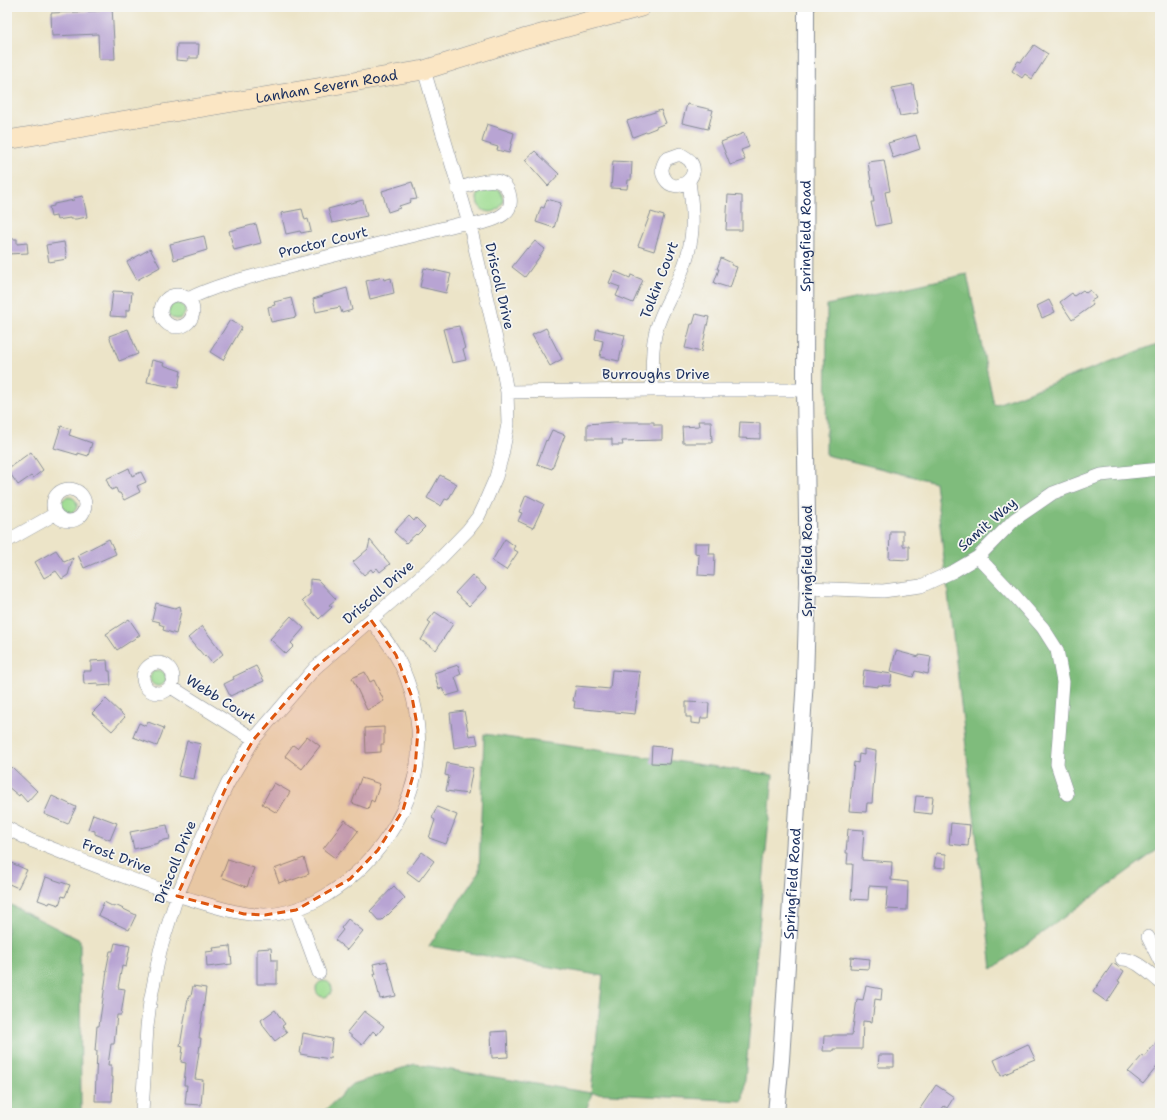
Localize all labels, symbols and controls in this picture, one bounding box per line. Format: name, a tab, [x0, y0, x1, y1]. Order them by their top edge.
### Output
street label: Lanham Severn Road	[254, 66, 399, 107]
street label: Springfield Road	[796, 180, 815, 292]
street label: Proctor Court	[276, 222, 370, 262]
street label: Tolkin Court	[636, 239, 682, 321]
street label: Driscoll Drive	[481, 241, 519, 331]
street label: Burroughs Drive	[602, 365, 710, 383]
street label: Samit Way	[954, 493, 1020, 555]
street label: Springfield Road	[798, 505, 816, 617]
street label: Driscoll Drive	[339, 556, 417, 628]
street label: Webb Court	[183, 670, 259, 728]
street label: Driscoll Drive	[150, 818, 200, 906]
street label: Springfield Road	[780, 827, 805, 940]
street label: Frost Drive	[80, 834, 155, 878]

